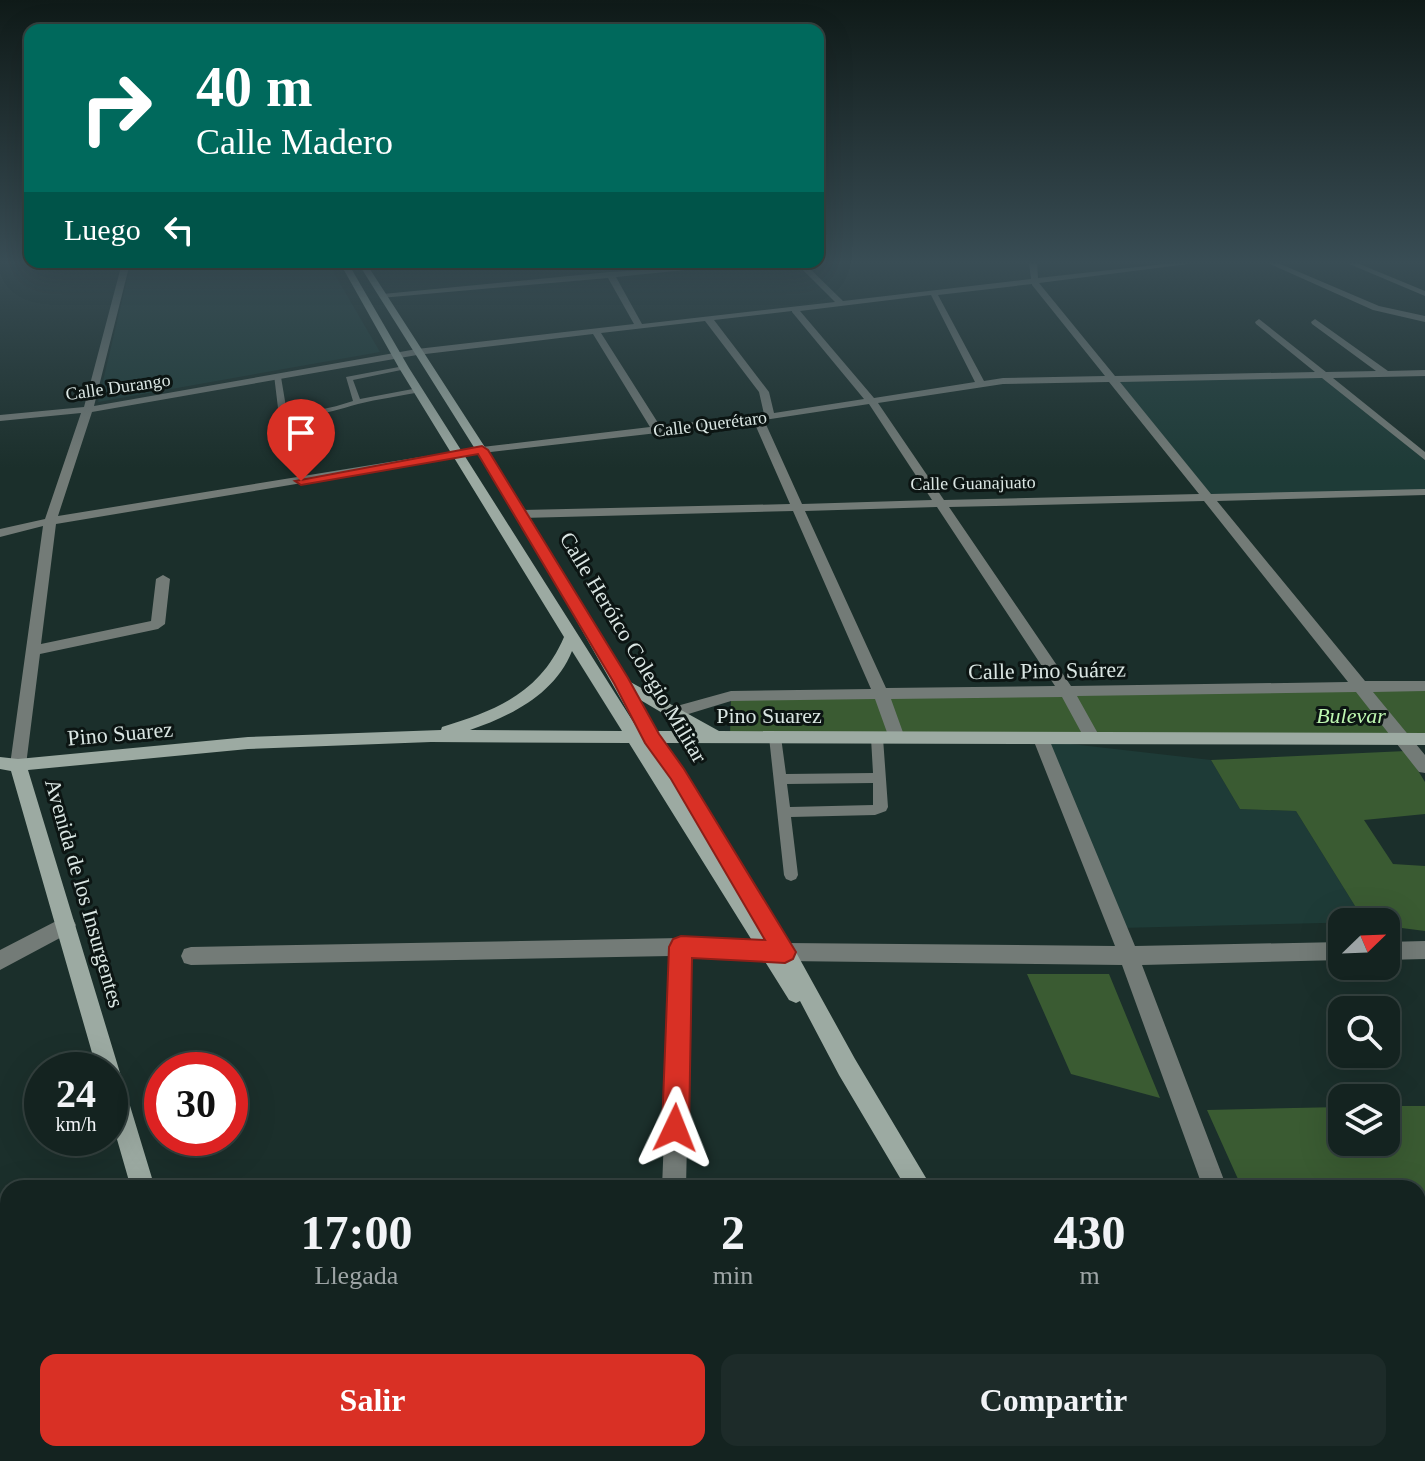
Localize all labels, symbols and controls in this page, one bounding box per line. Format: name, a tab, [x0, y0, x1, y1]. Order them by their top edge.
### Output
icon: right	[64, 56, 168, 160]
text: 40 m	[196, 56, 313, 118]
text: Calle Madero	[196, 122, 393, 162]
icon: left	[157, 208, 201, 252]
text: Luego	[64, 213, 141, 246]
street label: Calle Durango	[64, 370, 172, 404]
pin	[267, 399, 335, 481]
street label: Calle Querétaro	[652, 407, 768, 441]
icon: arrive	[279, 411, 323, 455]
street label: Calle Guanajuato	[910, 472, 1036, 494]
street label: Calle Heróico Colegio Militar	[555, 527, 713, 768]
street label: Calle Pino Suárez	[968, 657, 1126, 684]
street label: Pino Suarez	[716, 703, 822, 728]
park label: Bulevar	[1316, 703, 1386, 728]
street label: Pino Suarez	[66, 716, 174, 751]
street label: Avenida de los Insurgentes	[40, 776, 129, 1010]
north arrow	[1328, 908, 1400, 980]
map controls	[1328, 908, 1400, 1156]
button: search	[1328, 996, 1400, 1068]
speed limit sign: 30	[144, 1052, 248, 1156]
text: 24	[56, 1071, 96, 1116]
button: layers	[1328, 1084, 1400, 1156]
position arrow	[633, 1086, 717, 1170]
text: km/h	[55, 1113, 97, 1135]
text: 17:00	[300, 1206, 412, 1259]
text: 2	[721, 1206, 745, 1259]
text: 430	[1054, 1206, 1126, 1259]
text: Llegada	[315, 1261, 398, 1290]
text: min	[713, 1261, 753, 1290]
text: m	[1079, 1261, 1100, 1290]
button: Salir	[40, 1354, 705, 1446]
button: Compartir	[721, 1354, 1386, 1446]

